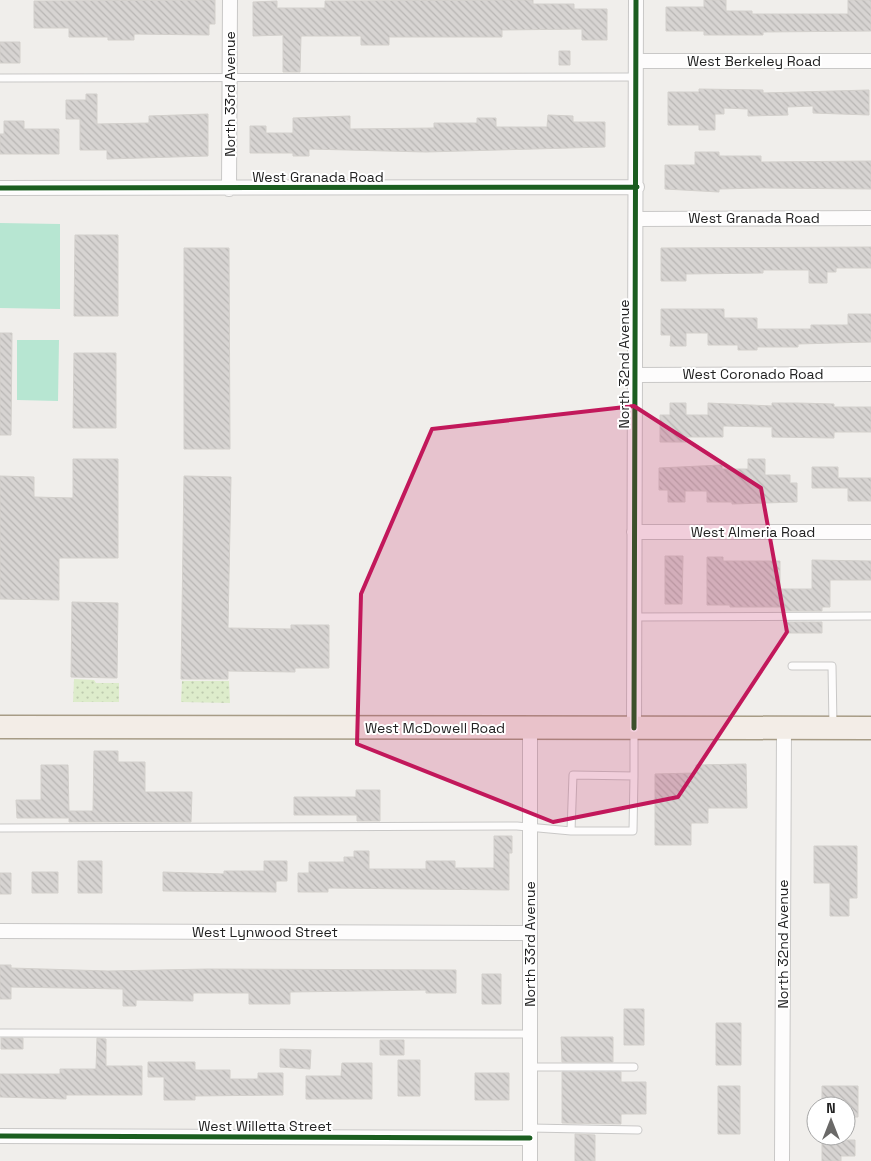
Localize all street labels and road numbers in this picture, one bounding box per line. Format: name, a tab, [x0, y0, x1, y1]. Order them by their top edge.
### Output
street label: North 33rd Avenue	[221, 31, 239, 157]
street label: West Berkeley Road	[687, 52, 821, 70]
street label: West Granada Road	[252, 168, 384, 186]
street label: West Granada Road	[688, 209, 820, 227]
street label: North 32nd Avenue	[615, 299, 633, 429]
street label: West Coronado Road	[683, 365, 824, 383]
street label: West Almeria Road	[691, 523, 815, 541]
street label: West McDowell Road	[365, 719, 505, 737]
street label: North 32nd Avenue	[774, 879, 792, 1009]
street label: North 33rd Avenue	[521, 881, 539, 1007]
street label: West Lynwood Street	[192, 923, 338, 941]
street label: West Willetta Street	[198, 1117, 332, 1135]

